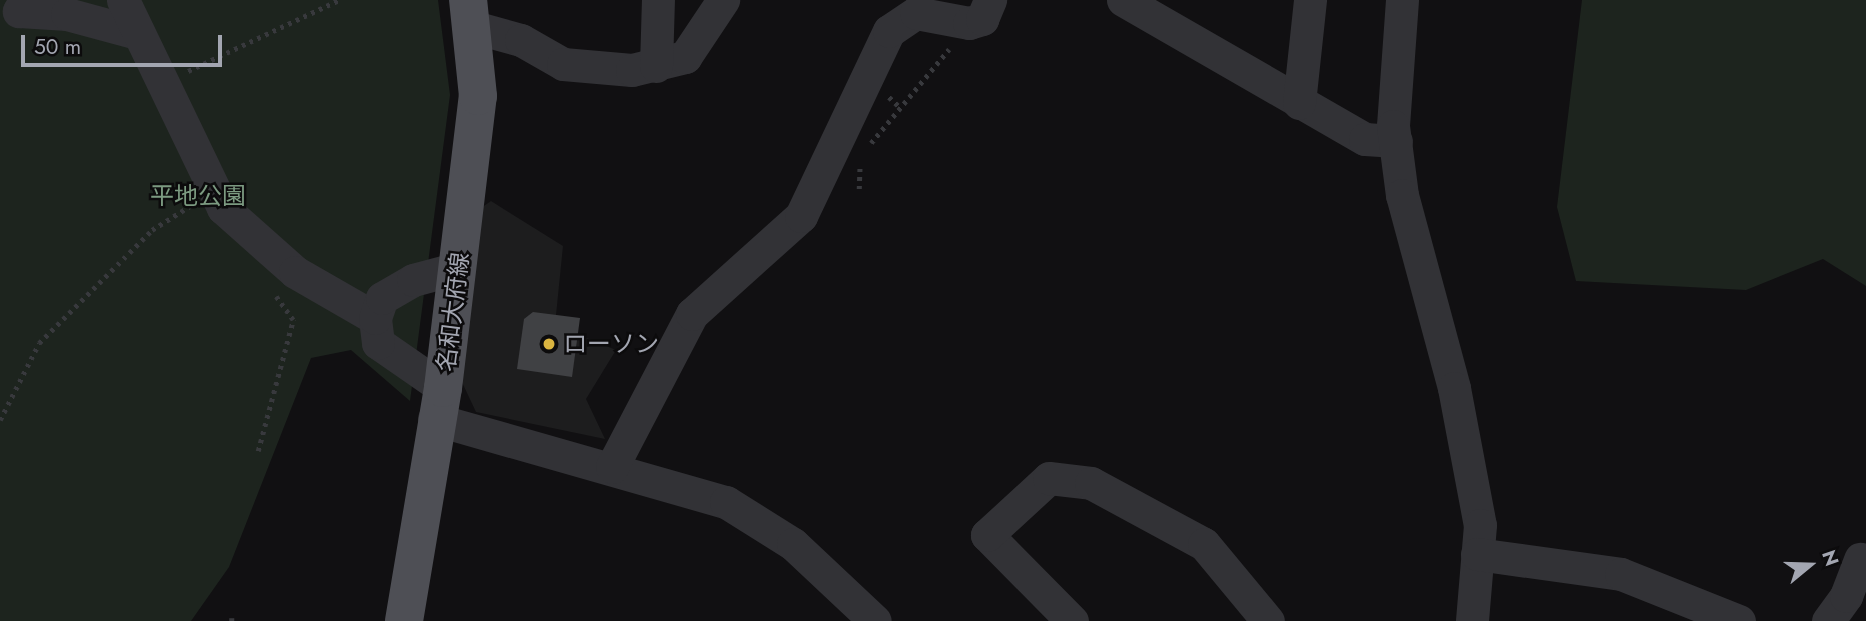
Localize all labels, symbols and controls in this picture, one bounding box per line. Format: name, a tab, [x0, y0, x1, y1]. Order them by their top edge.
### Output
scale bar	[24, 21, 226, 65]
text: 50 m	[34, 32, 81, 62]
park label: 平地公園	[150, 182, 246, 210]
street label: 名和大府線	[431, 251, 475, 373]
place label: ローソン	[563, 330, 659, 358]
marker: ローソン	[541, 336, 557, 352]
north arrow	[1775, 530, 1845, 600]
text: N	[1815, 546, 1846, 570]

